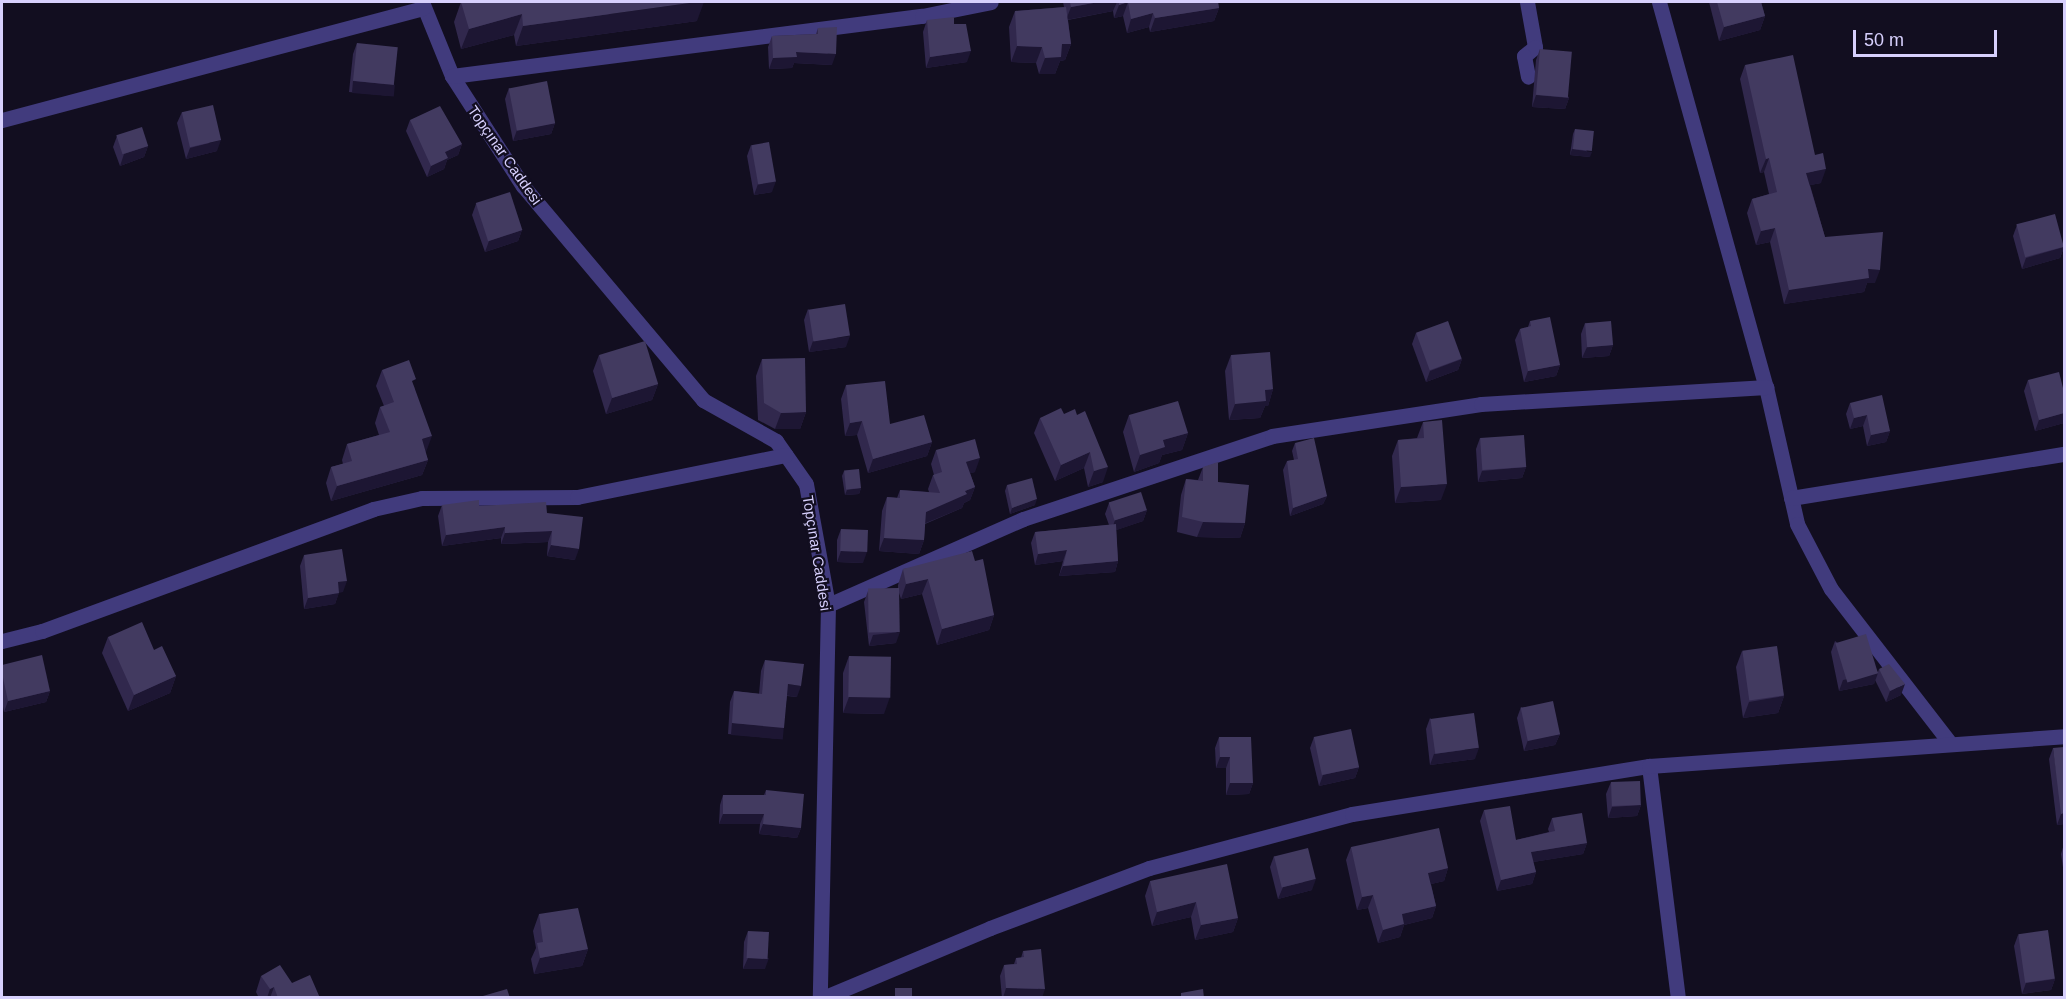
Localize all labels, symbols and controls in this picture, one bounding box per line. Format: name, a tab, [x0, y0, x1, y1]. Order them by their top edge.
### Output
scale bar	[1856, 18, 2000, 56]
text: 50 m	[1864, 30, 1904, 50]
street label: Topçınar Caddesi	[464, 102, 546, 208]
street label: Topçınar Caddesi	[799, 494, 835, 612]

